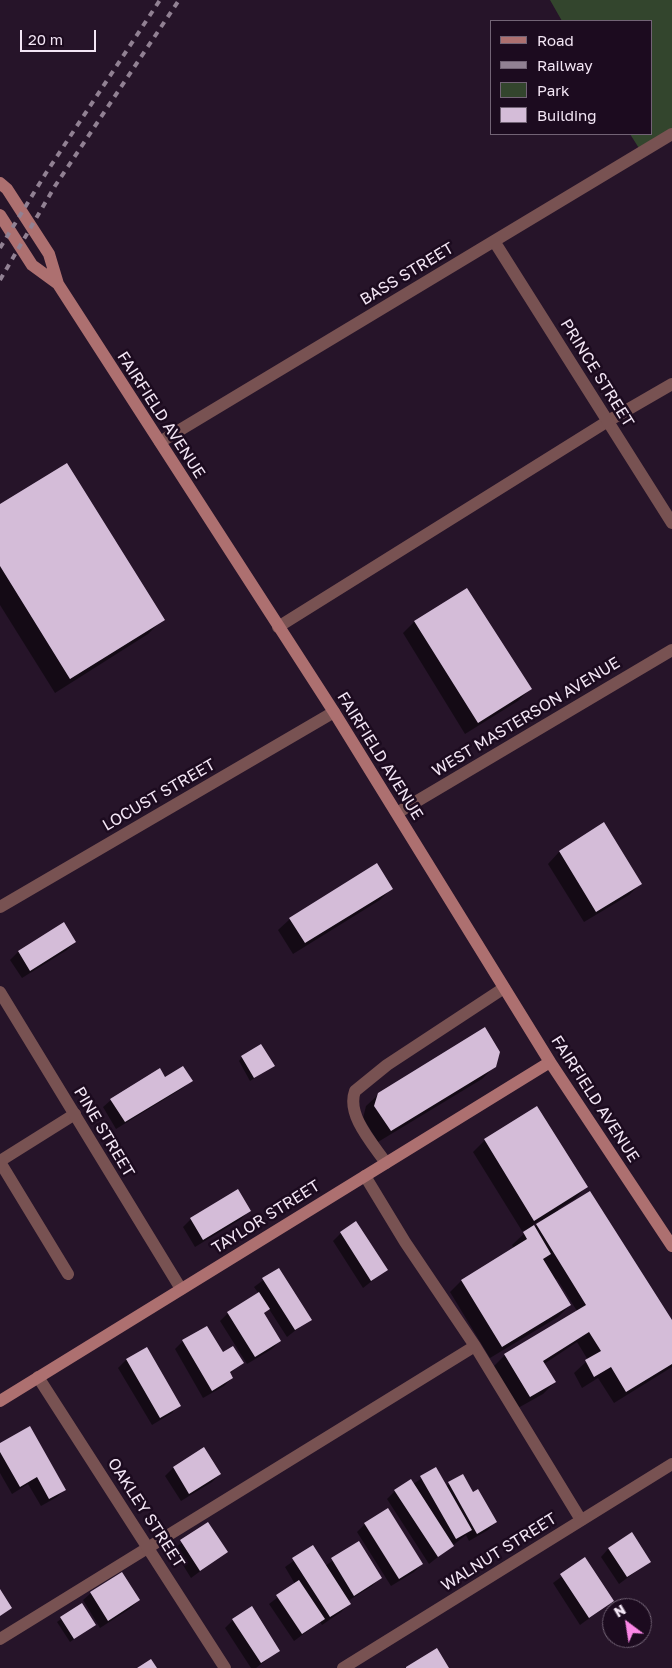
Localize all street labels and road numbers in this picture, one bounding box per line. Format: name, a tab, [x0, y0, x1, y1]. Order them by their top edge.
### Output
street label: BASS STREET	[357, 238, 457, 310]
street label: PRINCE STREET	[556, 315, 638, 431]
street label: FAIRFIELD AVENUE	[113, 348, 209, 482]
street label: WEST MASTERSON AVENUE	[429, 653, 623, 781]
street label: FAIRFIELD AVENUE	[333, 689, 427, 823]
street label: LOCUST STREET	[99, 755, 219, 835]
street label: FAIRFIELD AVENUE	[547, 1032, 643, 1166]
street label: PINE STREET	[70, 1083, 138, 1181]
street label: TAYLOR STREET	[208, 1176, 324, 1258]
street label: OAKLEY STREET	[103, 1454, 189, 1572]
street label: WALNUT STREET	[438, 1509, 560, 1595]

